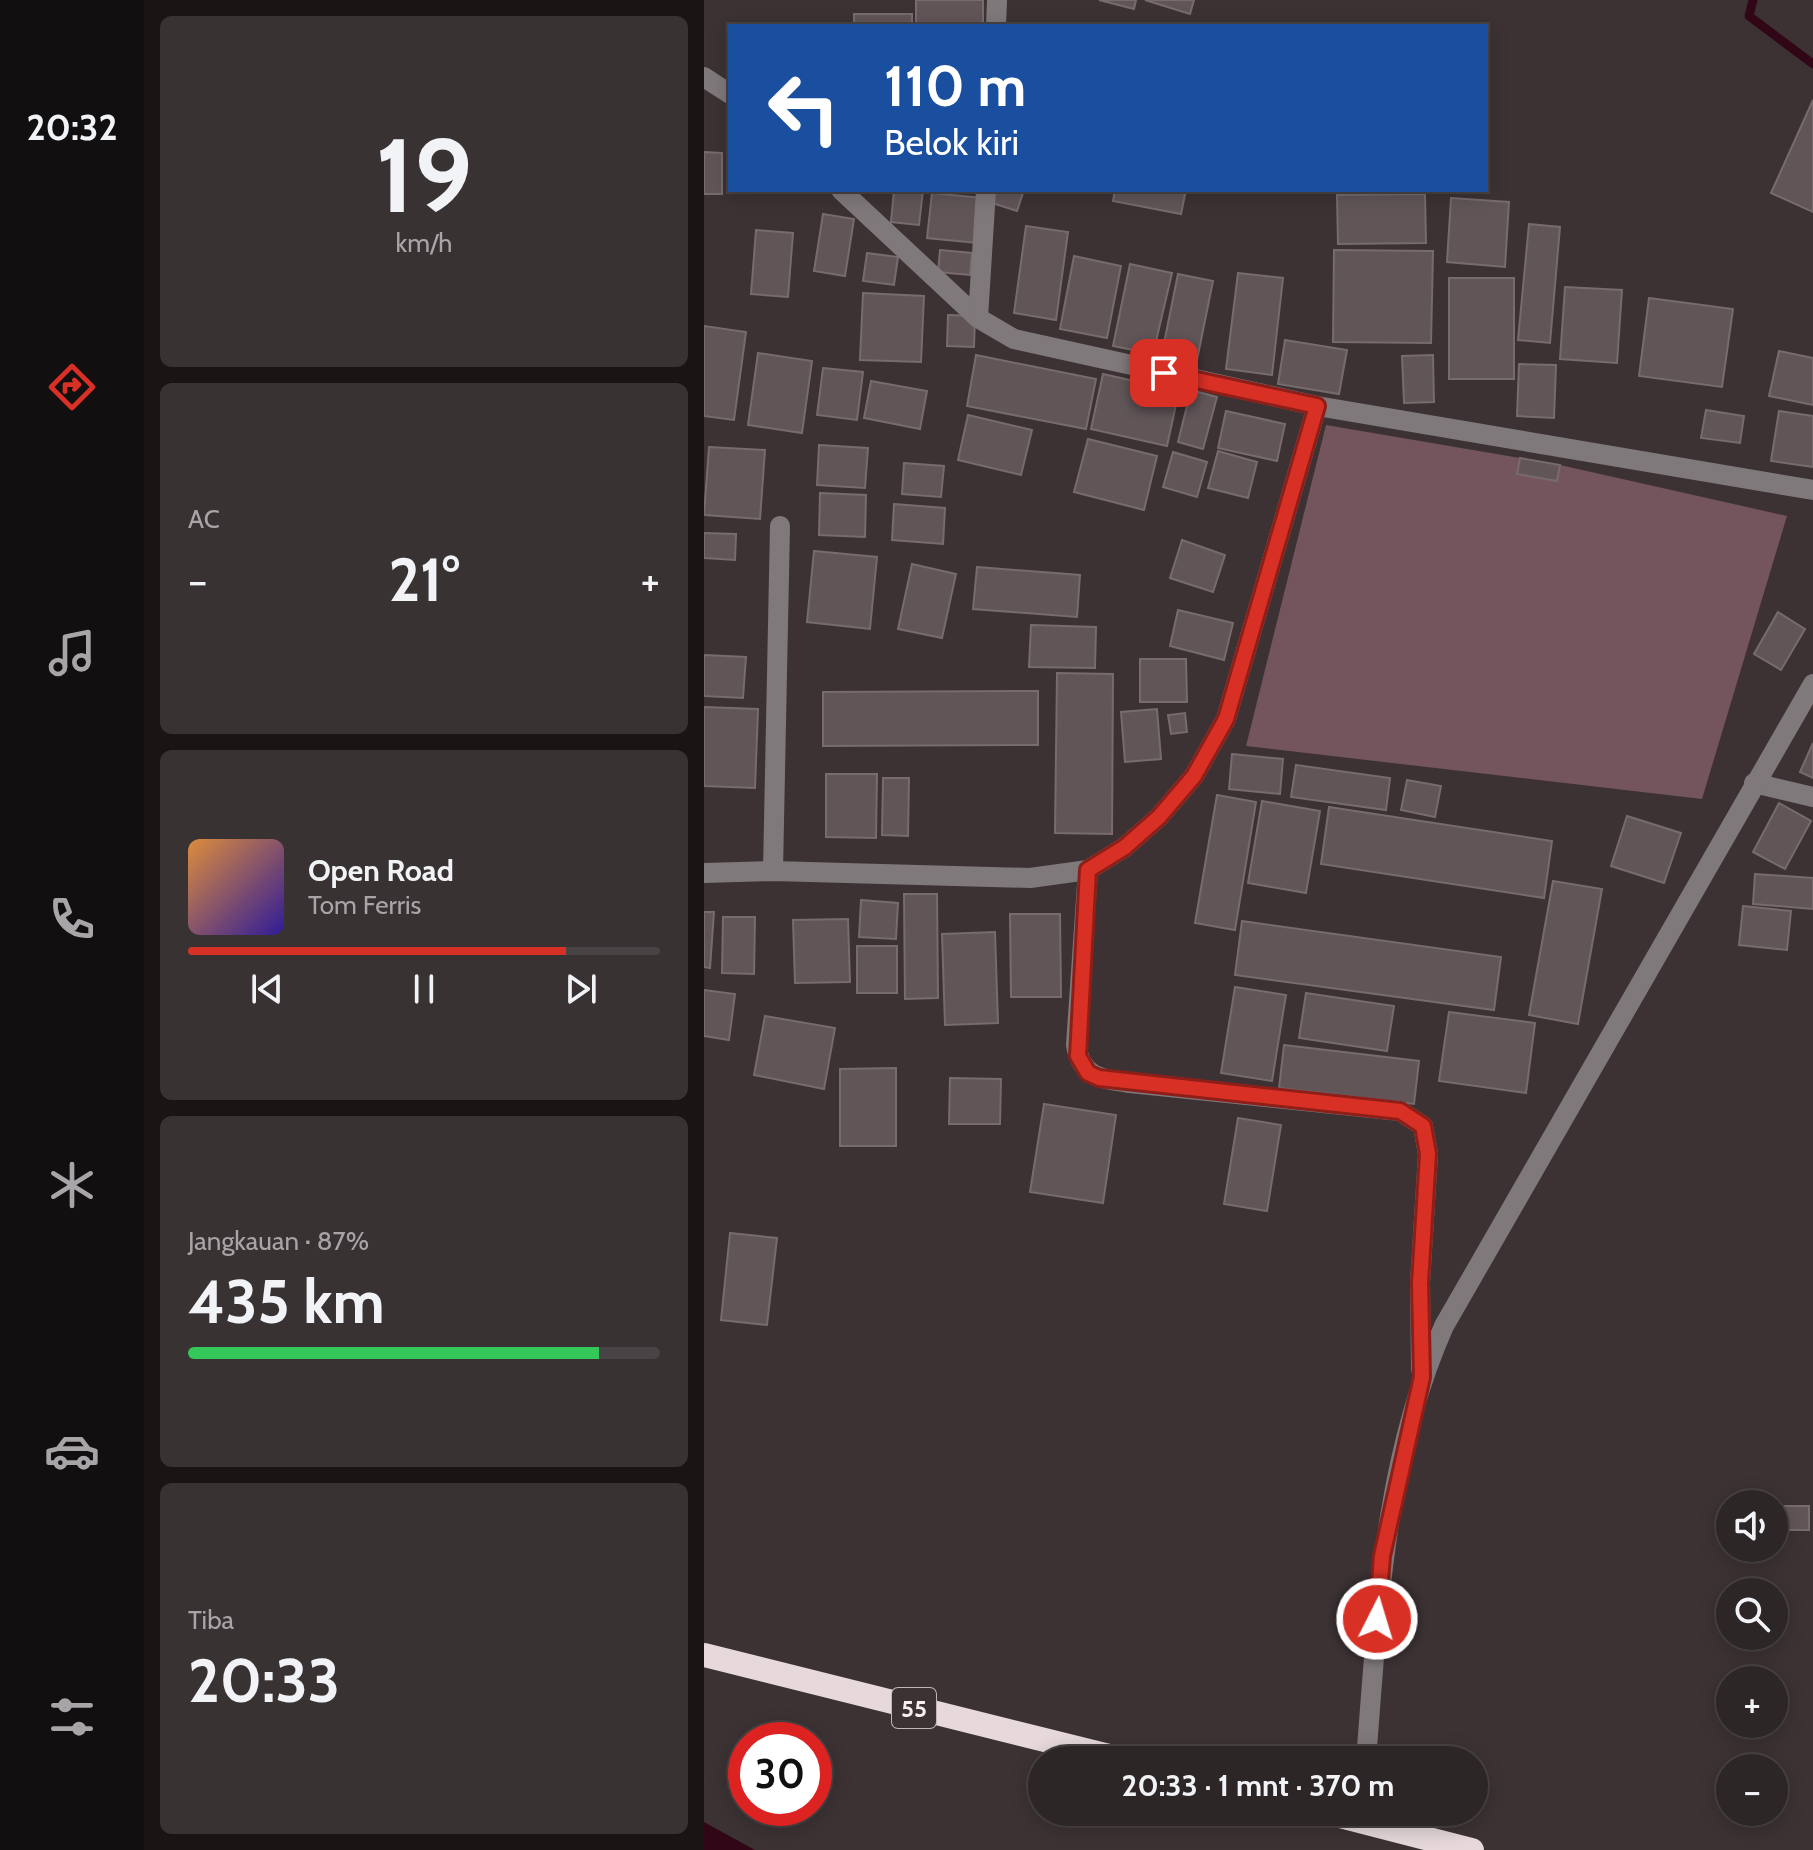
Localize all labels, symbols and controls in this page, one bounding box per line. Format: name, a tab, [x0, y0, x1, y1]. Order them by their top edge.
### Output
text: 110 m	[884, 52, 1026, 120]
icon: left	[752, 56, 856, 160]
text: 20:32	[27, 105, 117, 149]
text: 19	[376, 112, 472, 238]
text: Belok kiri	[884, 120, 1019, 164]
text: km/h	[396, 227, 452, 259]
pin	[1130, 339, 1198, 407]
icon: arrive	[1142, 351, 1186, 395]
icon: directions	[44, 359, 100, 415]
text: AC	[188, 503, 220, 535]
text: 21°	[388, 543, 460, 616]
text: −	[188, 554, 207, 607]
text: +	[641, 554, 660, 607]
icon: music	[44, 625, 100, 681]
text: Open Road	[308, 852, 454, 889]
text: Tom Ferris	[308, 889, 421, 921]
icon: phone	[44, 891, 100, 947]
icon: previous	[245, 967, 289, 1011]
icon: pause	[402, 967, 446, 1011]
icon: next	[559, 967, 603, 1011]
icon: climate	[44, 1157, 100, 1213]
text: Jangkauan · 87%	[188, 1225, 369, 1257]
text: 435 km	[188, 1265, 385, 1338]
icon: car	[44, 1423, 100, 1479]
map controls	[1716, 1490, 1788, 1826]
button: sound	[1716, 1490, 1788, 1562]
position arrow	[1335, 1577, 1419, 1661]
button: search	[1716, 1578, 1788, 1650]
text: Tiba	[188, 1604, 234, 1636]
text: 20:33	[188, 1644, 340, 1717]
button: +	[1716, 1666, 1788, 1738]
road number: 55	[892, 1688, 936, 1728]
icon: filters	[44, 1689, 100, 1745]
speed limit sign: 30	[728, 1722, 832, 1826]
button: −	[1716, 1754, 1788, 1826]
text: 20:33 · 1 mnt · 370 m	[1122, 1767, 1394, 1804]

